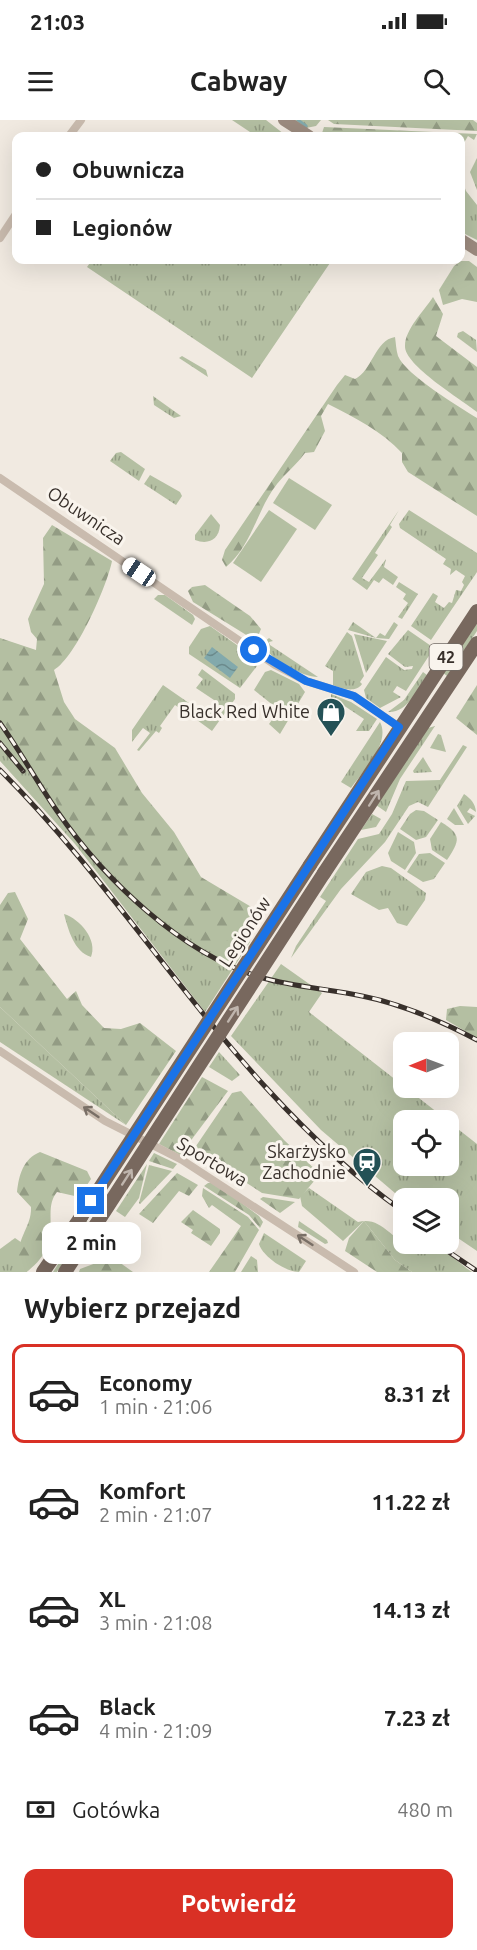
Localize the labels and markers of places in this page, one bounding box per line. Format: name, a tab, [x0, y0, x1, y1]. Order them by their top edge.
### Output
shop icon: Black Red White	[315, 696, 347, 738]
place label: Black Red White	[179, 701, 310, 721]
place label: Skarżysko Zachodnie	[262, 1141, 346, 1182]
station icon: Skarżysko Zachodnie	[351, 1146, 383, 1188]

